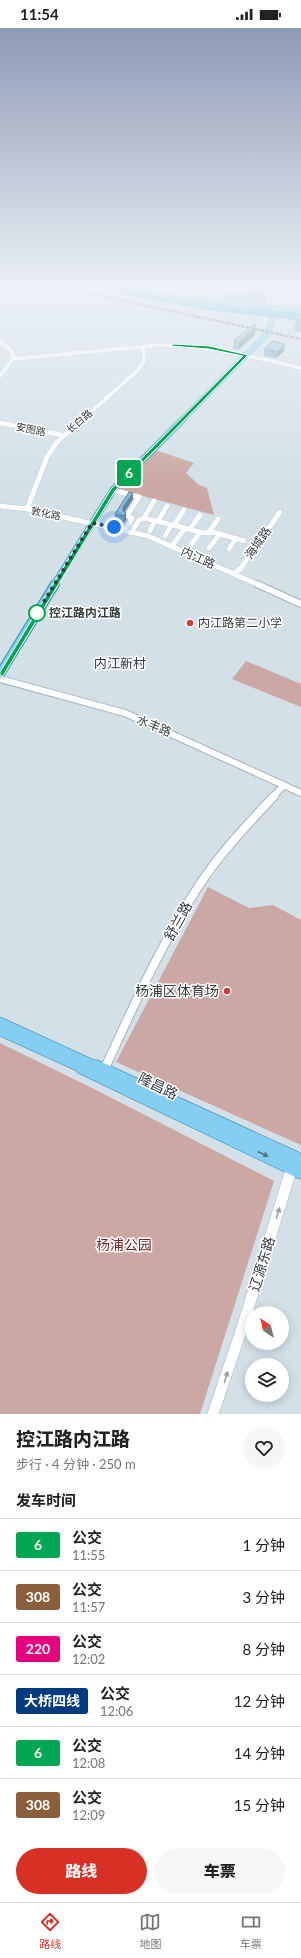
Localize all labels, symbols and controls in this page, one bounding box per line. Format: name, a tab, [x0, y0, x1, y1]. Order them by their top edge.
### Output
text: 11:54	[20, 5, 59, 23]
street label: 长白路	[64, 407, 94, 435]
street label: 安图路	[15, 420, 47, 438]
line badge: 6	[116, 460, 142, 486]
text: 6	[125, 464, 133, 481]
street label: 敦化路	[30, 504, 62, 522]
your location	[104, 517, 124, 537]
street label: 海城路	[241, 524, 274, 562]
street label: 内江路	[179, 543, 218, 572]
marker: 控江路内江路	[28, 604, 46, 622]
place label: 控江路内江路	[49, 605, 121, 620]
place label: 内江路第二小学	[198, 615, 282, 630]
marker: 内江路第二小学	[185, 618, 195, 628]
district label: 内江新村	[94, 655, 146, 671]
street label: 水丰路	[135, 712, 174, 739]
street label: 舒兰路	[160, 898, 195, 943]
place label: 杨浦区体育场	[135, 982, 219, 999]
marker: 杨浦区体育场	[222, 986, 232, 996]
street label: 隆昌路	[136, 1069, 181, 1102]
one-way arrow	[258, 1151, 269, 1157]
one-way arrow	[275, 1207, 281, 1219]
street label: 辽源东路	[245, 1235, 278, 1293]
park label: 杨浦公园	[96, 1236, 152, 1253]
north arrow	[245, 1306, 289, 1350]
map controls	[245, 1306, 289, 1402]
button: layers	[245, 1358, 289, 1402]
one-way arrow	[223, 1371, 229, 1383]
text: 控江路内江路	[16, 1427, 130, 1450]
button: heart	[243, 1427, 285, 1469]
text: 步行 · 4 分钟 · 250 m	[16, 1456, 136, 1472]
text: 发车时间	[16, 1491, 76, 1509]
text: 公交	[72, 1528, 102, 1546]
text: 6	[34, 1536, 42, 1553]
text: 1 分钟	[242, 1536, 285, 1554]
text: 11:55	[72, 1547, 105, 1563]
text: 公交	[72, 1580, 102, 1598]
text: 308	[26, 1588, 50, 1605]
text: 3 分钟	[242, 1588, 285, 1606]
text: 11:57	[72, 1599, 105, 1615]
text: 公交	[72, 1632, 102, 1650]
text: 220	[26, 1640, 50, 1657]
text: 8 分钟	[242, 1640, 285, 1658]
text: 12:02	[72, 1651, 105, 1667]
text: 公交	[100, 1684, 130, 1702]
text: 大桥四线	[24, 1692, 80, 1709]
text: 12 分钟	[234, 1692, 285, 1710]
text: 12:06	[100, 1703, 133, 1719]
text: 公交	[72, 1736, 102, 1754]
text: 6	[34, 1744, 42, 1761]
text: 14 分钟	[234, 1744, 285, 1762]
text: 12:08	[72, 1755, 105, 1771]
text: 公交	[72, 1788, 102, 1806]
text: 308	[26, 1796, 50, 1813]
text: 15 分钟	[234, 1796, 285, 1814]
text: 12:09	[72, 1807, 105, 1823]
button: 路线	[16, 1848, 147, 1894]
button: 车票	[155, 1848, 285, 1894]
tab: 路线	[39, 1911, 61, 1951]
tab: 地图	[139, 1911, 161, 1951]
tab: 车票	[240, 1911, 262, 1951]

